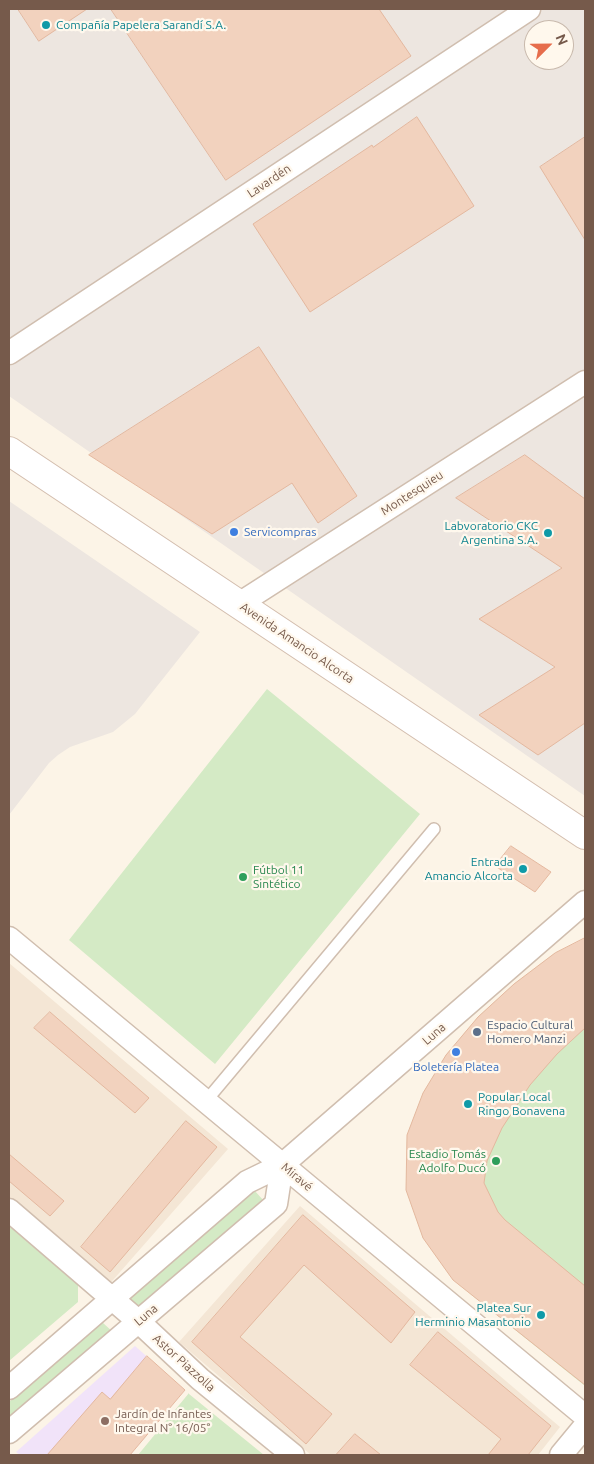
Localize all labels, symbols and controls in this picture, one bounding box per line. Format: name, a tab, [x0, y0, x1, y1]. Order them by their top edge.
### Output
place label: Compañía Papelera Sarandí S.A.	[56, 18, 226, 32]
marker: Compañía Papelera Sarandí S.A.	[40, 19, 52, 31]
north arrow	[524, 20, 574, 70]
text: N	[552, 32, 571, 47]
street label: Lavardén	[245, 161, 293, 201]
street label: Montesquieu	[378, 468, 446, 518]
place label: Labvoratorio CKC Argentina S.A.	[445, 519, 538, 547]
place label: Servicompras	[244, 525, 316, 539]
marker: Servicompras	[228, 526, 240, 538]
marker: Labvoratorio CKC Argentina S.A.	[542, 527, 554, 539]
street label: Avenida Amancio Alcorta	[237, 600, 357, 686]
place label: Entrada Amancio Alcorta	[425, 855, 513, 883]
place label: Fútbol 11 Sintético	[253, 863, 304, 891]
marker: Entrada Amancio Alcorta	[517, 863, 529, 875]
marker: Fútbol 11 Sintético	[237, 871, 249, 883]
place label: Espacio Cultural Homero Manzi	[487, 1018, 573, 1046]
street label: Luna	[419, 1020, 449, 1048]
marker: Espacio Cultural Homero Manzi	[471, 1026, 483, 1038]
marker: Boletería Platea	[450, 1046, 462, 1058]
place label: Boletería Platea	[413, 1060, 499, 1074]
place label: Popular Local Ringo Bonavena	[478, 1090, 565, 1118]
marker: Popular Local Ringo Bonavena	[462, 1098, 474, 1110]
place label: Estadio Tomás Adolfo Ducó	[409, 1147, 486, 1175]
marker: Estadio Tomás Adolfo Ducó	[490, 1155, 502, 1167]
street label: Miravé	[278, 1160, 316, 1194]
street label: Luna	[131, 1301, 161, 1329]
place label: Platea Sur Herminio Masantonio	[415, 1301, 531, 1329]
marker: Platea Sur Herminio Masantonio	[535, 1309, 547, 1321]
street label: Astor Piazzolla	[150, 1331, 218, 1395]
place label: Jardín de Infantes Integral N° 16/05°	[115, 1407, 212, 1435]
marker: Jardín de Infantes Integral N° 16/05°	[99, 1415, 111, 1427]

